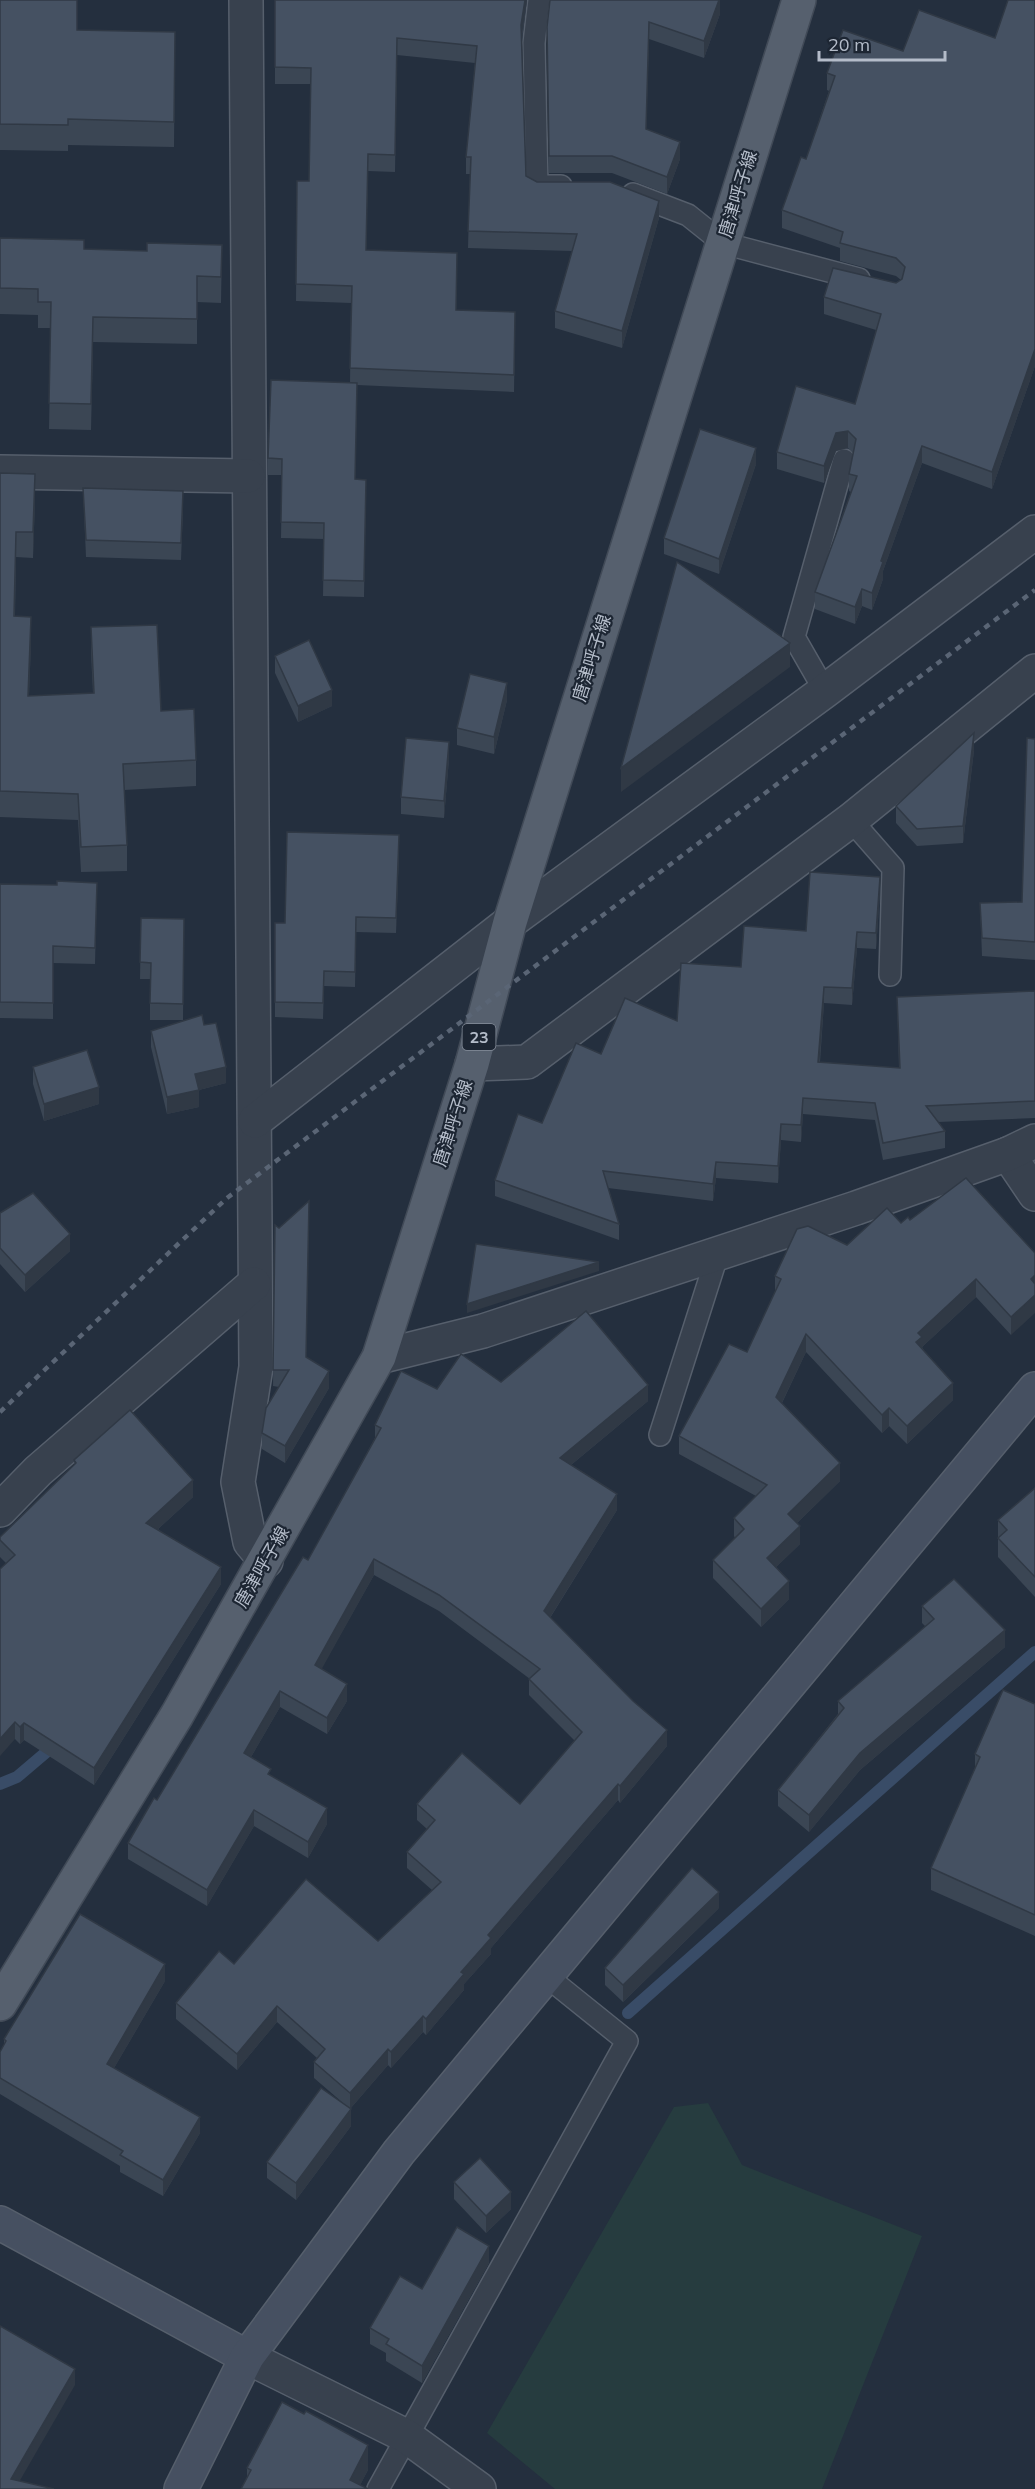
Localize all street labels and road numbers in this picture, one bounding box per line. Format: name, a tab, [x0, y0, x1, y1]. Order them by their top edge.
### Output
street label: 唐津呼子線	[713, 147, 762, 240]
street label: 唐津呼子線	[567, 611, 616, 704]
road number: 23	[462, 1024, 496, 1050]
street label: 唐津呼子線	[428, 1076, 477, 1169]
street label: 唐津呼子線	[229, 1522, 294, 1611]

